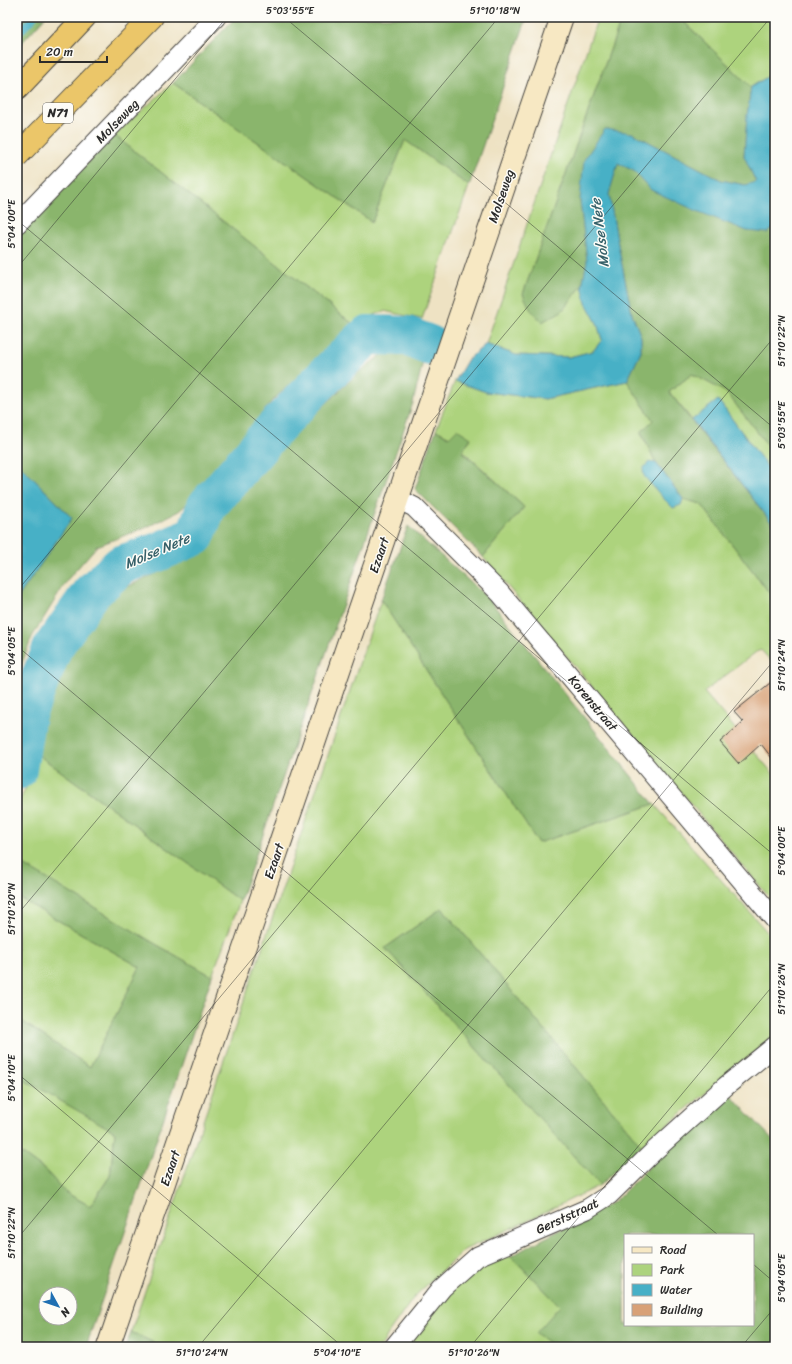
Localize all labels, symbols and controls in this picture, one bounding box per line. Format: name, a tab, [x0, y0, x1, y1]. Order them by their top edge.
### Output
text: 5°03'55"E	[266, 2, 315, 20]
text: 51°10'18"N	[470, 2, 520, 20]
scale bar	[40, 38, 107, 64]
text: 20 m	[46, 41, 73, 63]
street label: Molseweg	[89, 93, 145, 149]
road number: N71	[43, 103, 73, 123]
street label: Molseweg	[481, 166, 521, 226]
water label: Molse Nete	[583, 195, 617, 269]
text: 5°04'00"E	[3, 198, 21, 249]
text: 51°10'22"N	[773, 315, 791, 367]
text: 5°03'55"E	[773, 400, 791, 449]
water label: Molse Nete	[120, 525, 195, 576]
street label: Ezaart	[362, 533, 396, 576]
text: 5°04'05"E	[3, 625, 21, 675]
text: 51°10'24"N	[773, 639, 791, 691]
street label: Korenstraat	[562, 669, 624, 737]
text: 5°04'00"E	[773, 825, 791, 876]
street label: Ezaart	[257, 839, 291, 882]
text: 51°10'20"N	[3, 883, 21, 935]
text: 51°10'26"N	[773, 963, 791, 1015]
text: 5°04'10"E	[3, 1053, 21, 1102]
street label: Ezaart	[153, 1146, 187, 1189]
street label: Gerststraat	[532, 1191, 603, 1241]
text: 51°10'22"N	[3, 1207, 21, 1259]
legend	[624, 1234, 754, 1326]
text: Road	[660, 1239, 687, 1261]
text: 5°04'05"E	[773, 1252, 791, 1302]
text: Park	[660, 1259, 685, 1281]
text: Water	[660, 1279, 693, 1301]
north arrow	[38, 1286, 78, 1326]
text: Building	[660, 1299, 703, 1321]
text: N	[55, 1302, 76, 1321]
text: 51°10'24"N	[176, 1344, 228, 1362]
text: 5°04'10"E	[314, 1344, 362, 1362]
text: 51°10'26"N	[448, 1344, 500, 1362]

